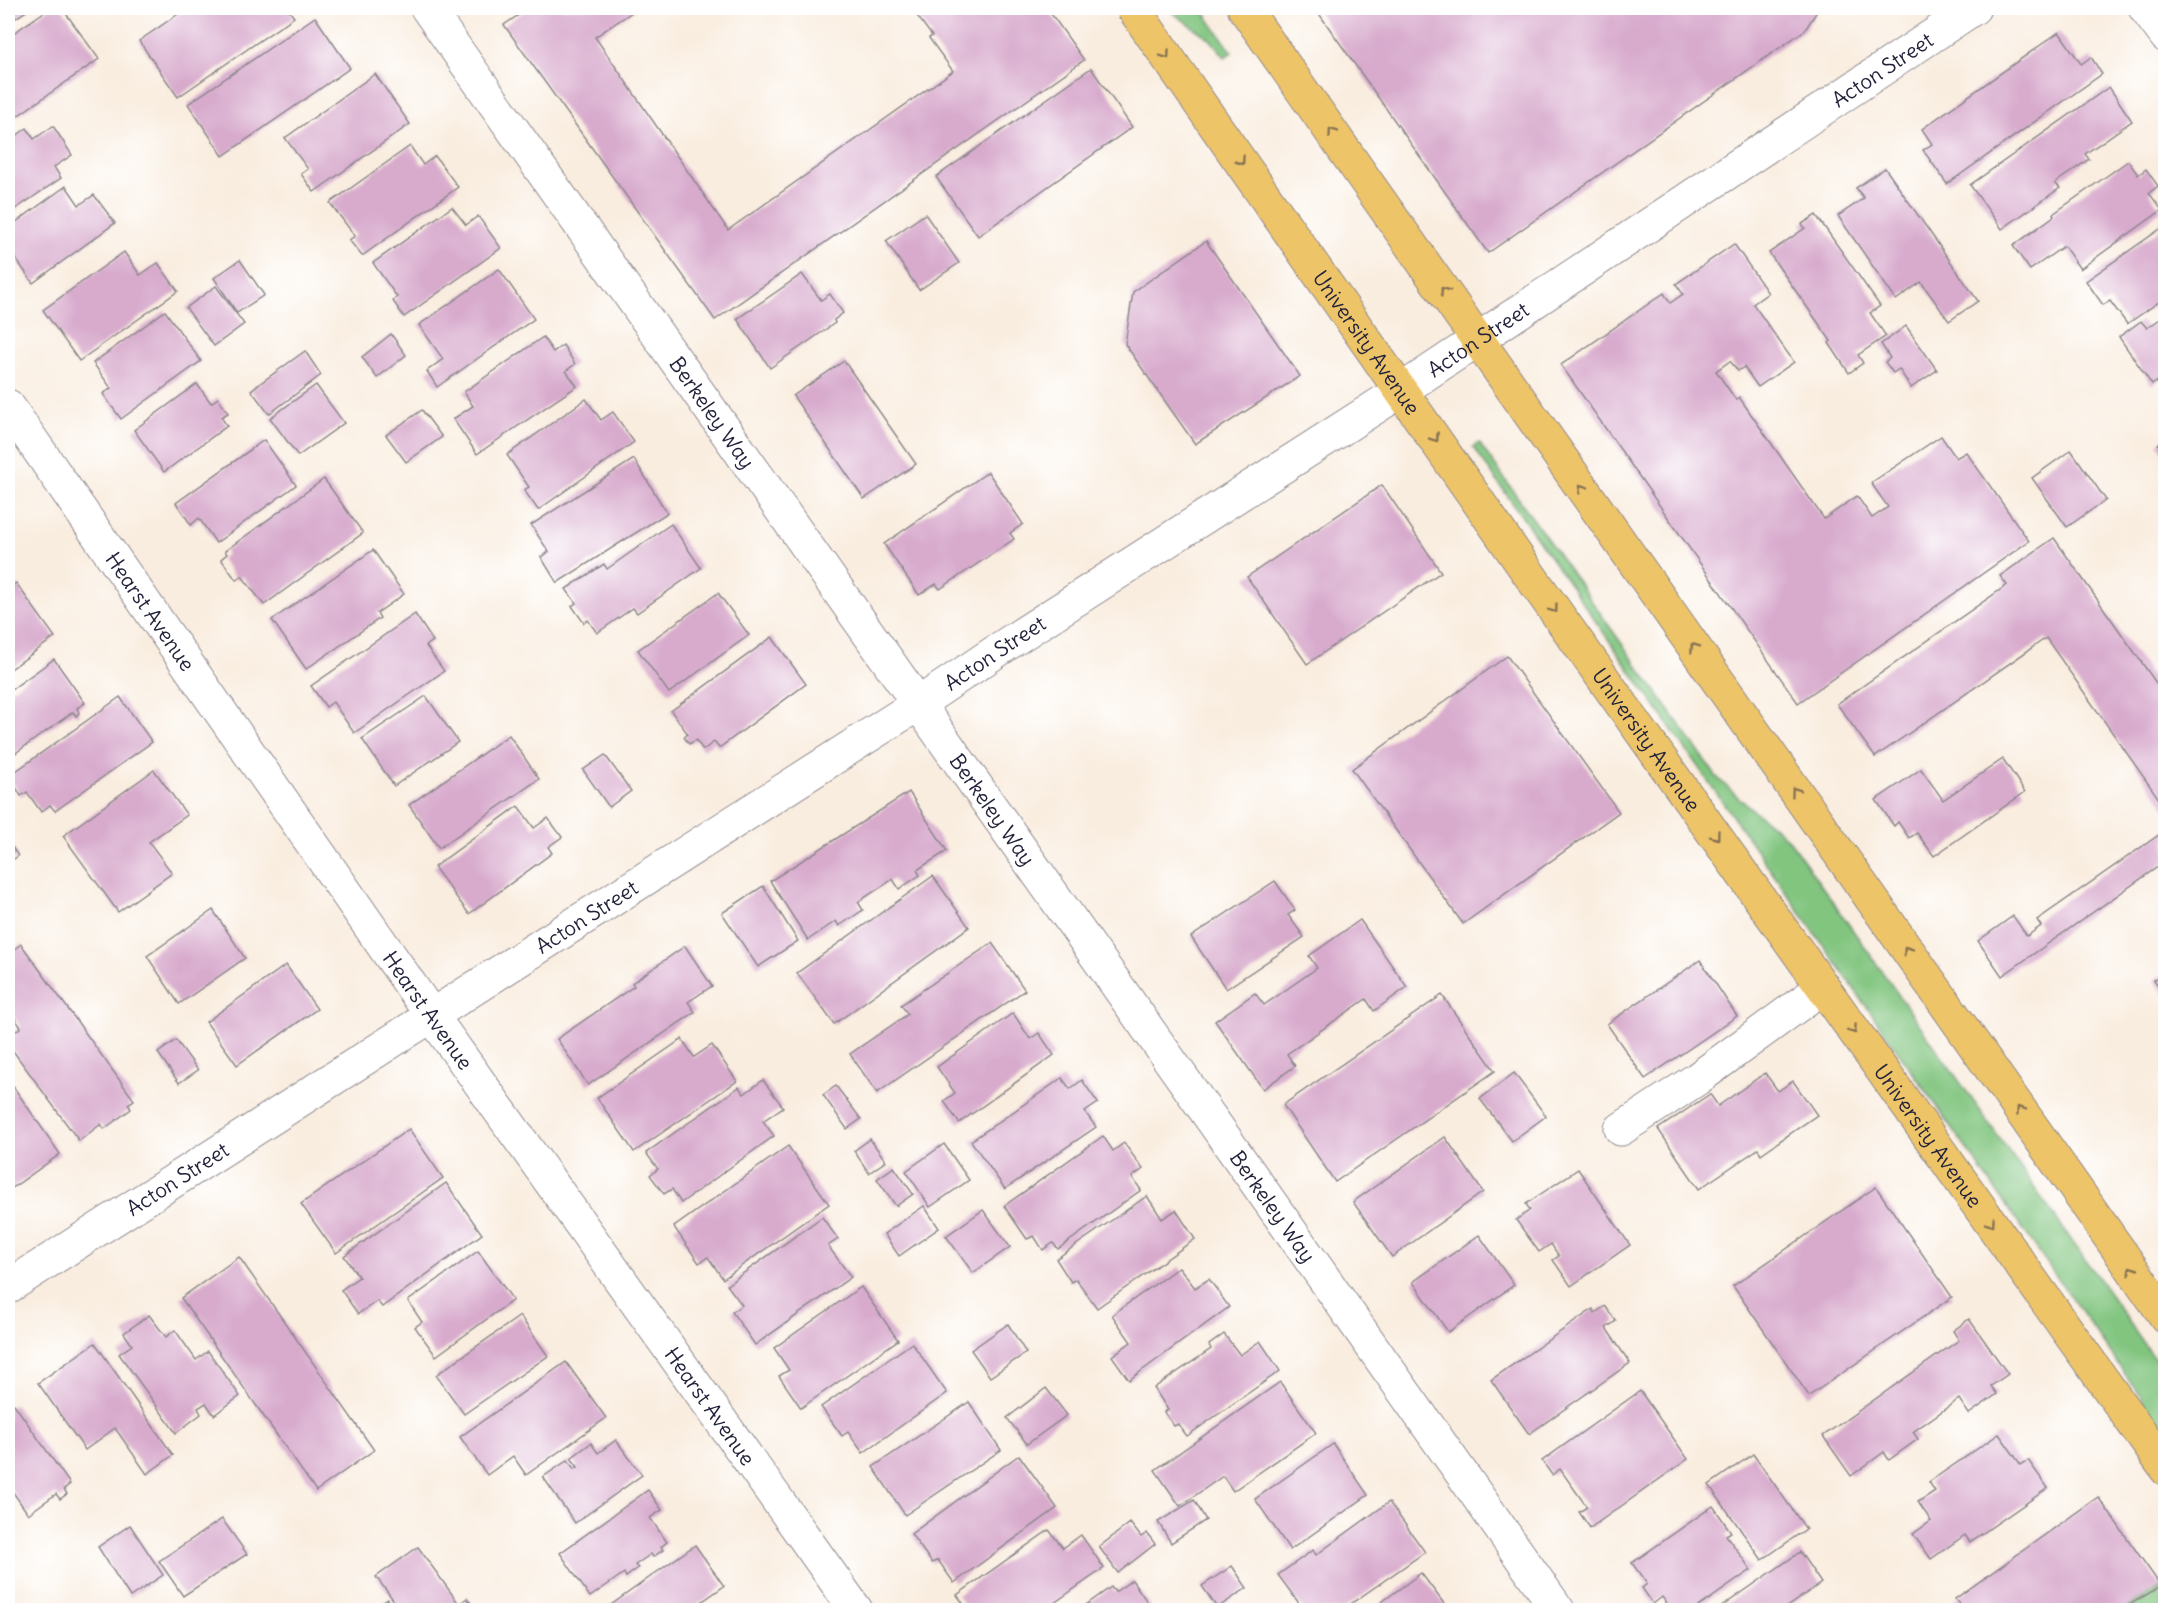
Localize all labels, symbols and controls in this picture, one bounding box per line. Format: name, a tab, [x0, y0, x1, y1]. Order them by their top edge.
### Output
street label: Acton Street	[1826, 26, 1938, 113]
one-way arrow	[1159, 49, 1170, 60]
one-way arrow	[1328, 127, 1339, 138]
one-way arrow	[1233, 155, 1244, 166]
street label: University Avenue	[1307, 265, 1427, 420]
one-way arrow	[1440, 287, 1451, 298]
street label: Acton Street	[1422, 296, 1534, 383]
street label: Berkeley Way	[664, 351, 761, 474]
one-way arrow	[1428, 431, 1439, 442]
one-way arrow	[1578, 483, 1589, 494]
street label: Hearst Avenue	[100, 547, 201, 676]
one-way arrow	[1547, 603, 1558, 614]
street label: Acton Street	[939, 609, 1050, 696]
one-way arrow	[1690, 643, 1701, 654]
street label: University Avenue	[1587, 663, 1707, 817]
street label: Berkeley Way	[944, 748, 1042, 871]
one-way arrow	[1791, 787, 1802, 798]
one-way arrow	[1709, 830, 1720, 841]
street label: Acton Street	[530, 874, 643, 959]
street label: Hearst Avenue	[377, 946, 479, 1075]
one-way arrow	[1903, 946, 1914, 957]
one-way arrow	[1846, 1023, 1857, 1034]
street label: University Avenue	[1868, 1059, 1989, 1213]
one-way arrow	[2016, 1106, 2027, 1117]
street label: Acton Street	[121, 1136, 234, 1221]
street label: Berkeley Way	[1224, 1145, 1322, 1268]
one-way arrow	[1984, 1216, 1995, 1227]
one-way arrow	[2128, 1265, 2139, 1276]
street label: Hearst Avenue	[659, 1342, 762, 1470]

